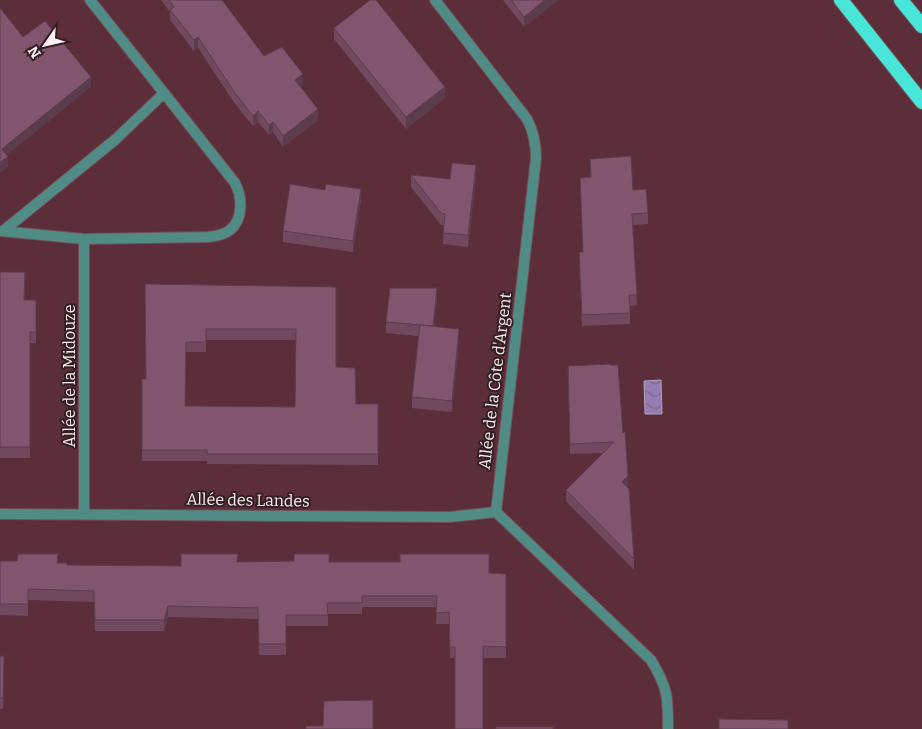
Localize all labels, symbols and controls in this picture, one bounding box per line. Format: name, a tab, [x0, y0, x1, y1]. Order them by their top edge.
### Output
north arrow	[20, 20, 70, 70]
text: N	[24, 43, 45, 61]
street label: Allée de la Côte d'Argent	[475, 291, 515, 470]
street label: Allée de la Midouze	[60, 305, 79, 447]
street label: Allée des Landes	[186, 489, 310, 511]

